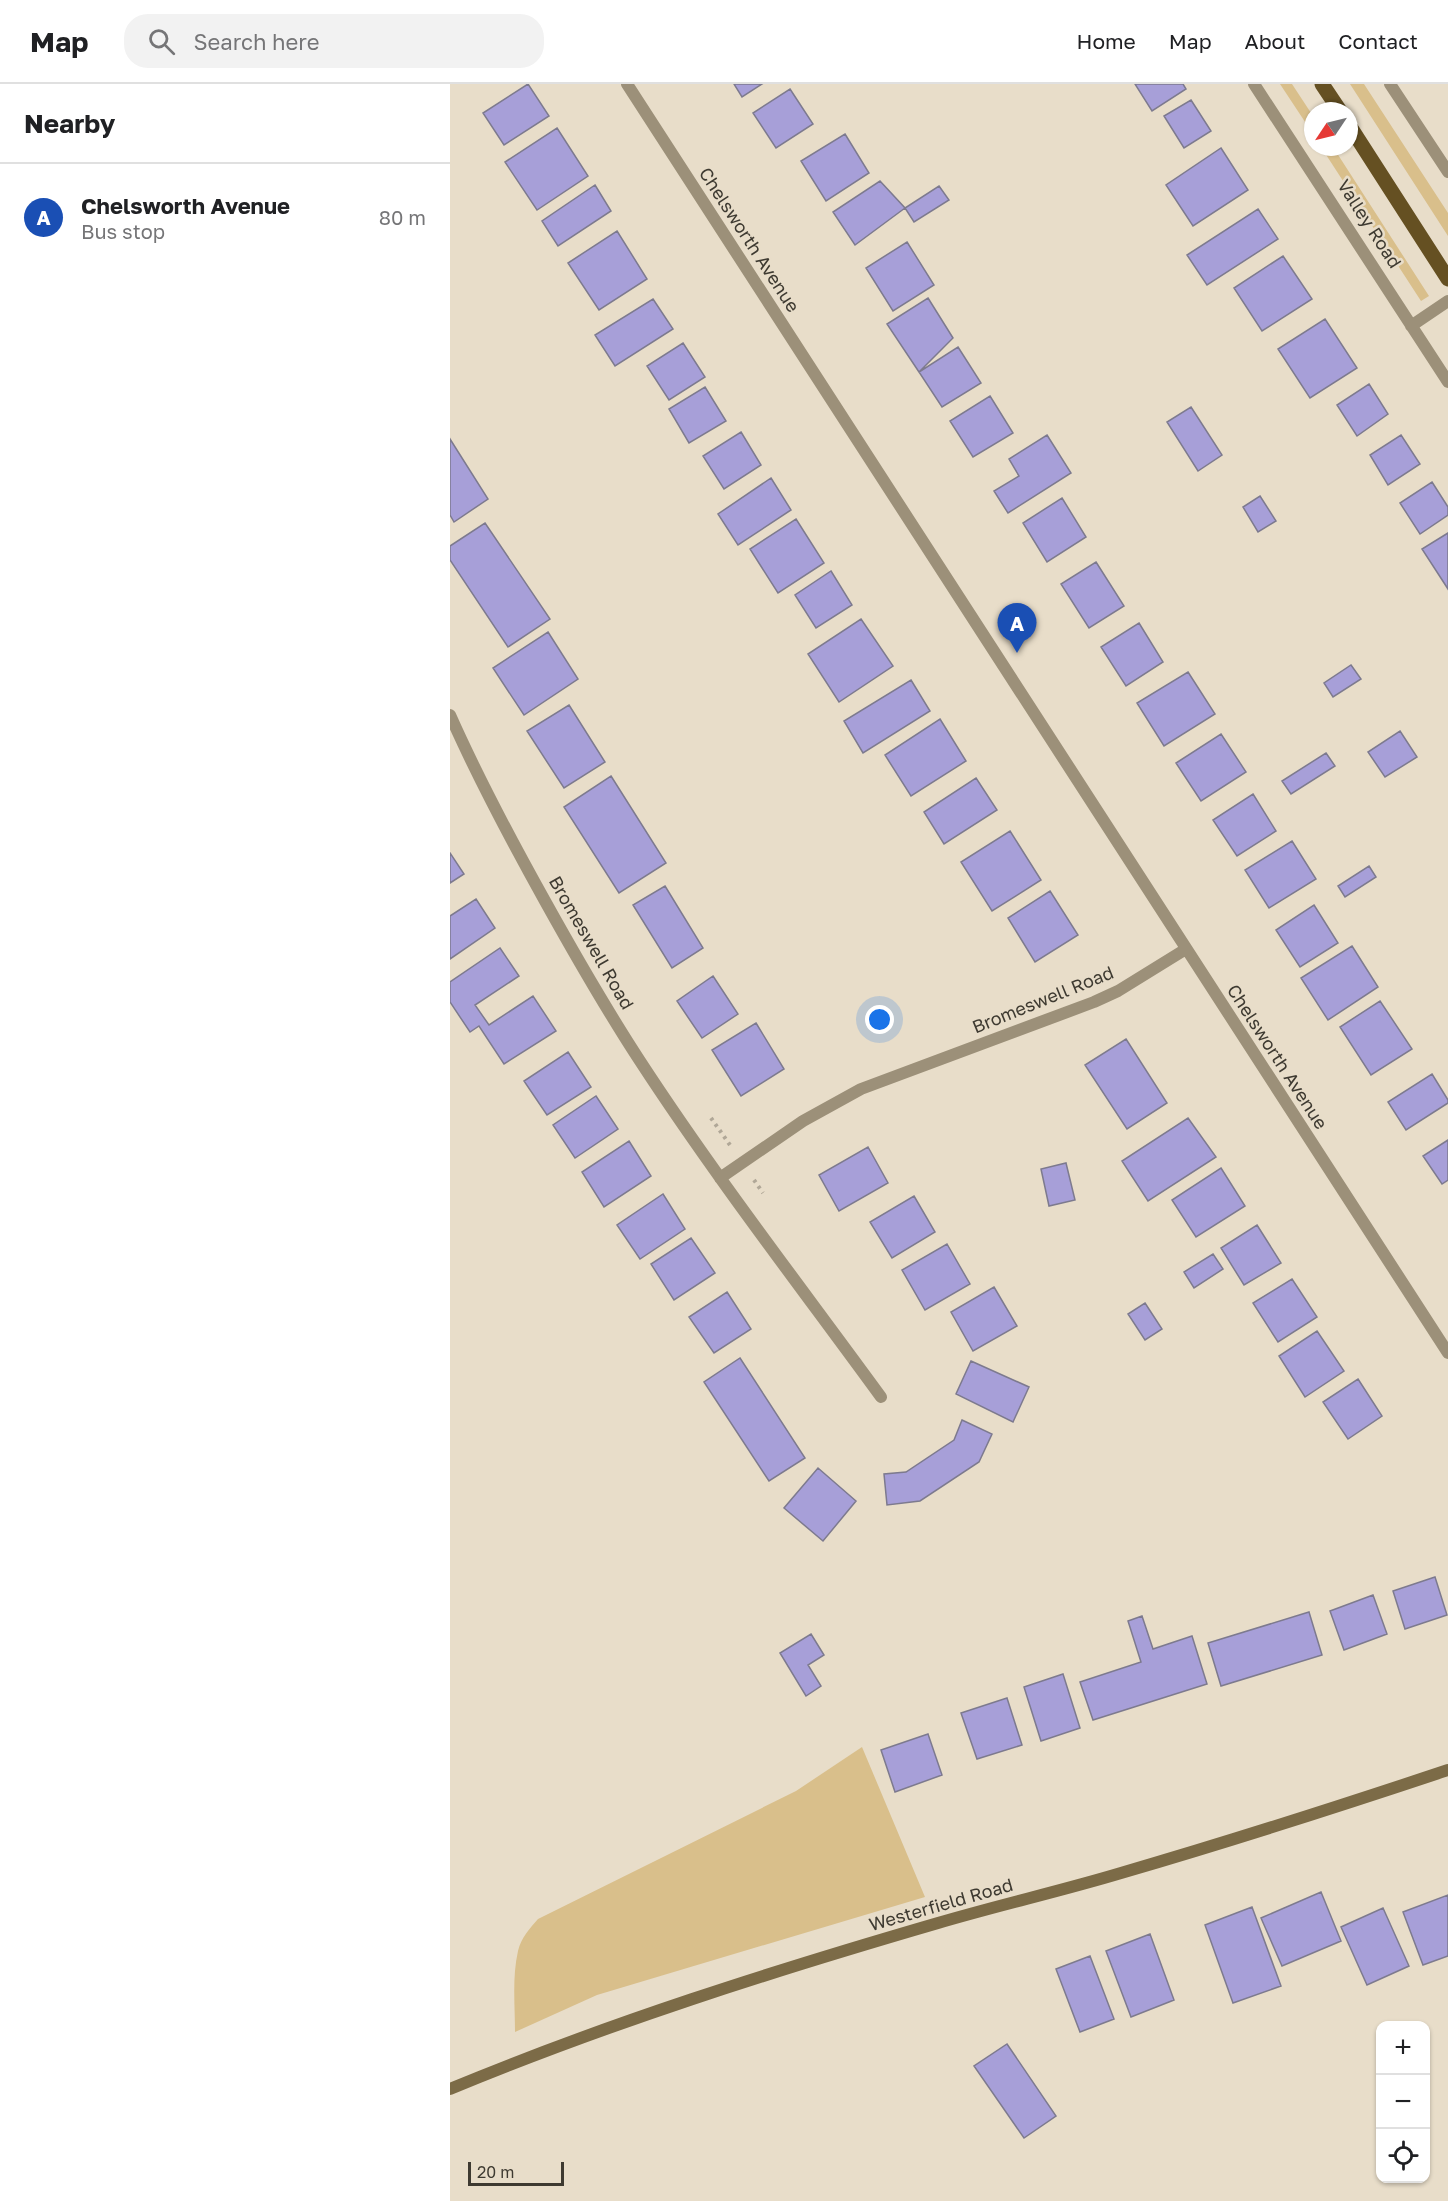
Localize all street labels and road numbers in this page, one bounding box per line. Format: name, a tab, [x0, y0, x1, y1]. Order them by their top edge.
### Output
street label: Chelsworth Avenue	[695, 163, 805, 316]
street label: Valley Road	[1333, 175, 1407, 272]
street label: Bromeswell Road	[545, 872, 639, 1013]
street label: Bromeswell Road	[969, 961, 1117, 1037]
street label: Chelsworth Avenue	[1223, 980, 1333, 1133]
street label: Westerfield Road	[866, 1873, 1015, 1935]

